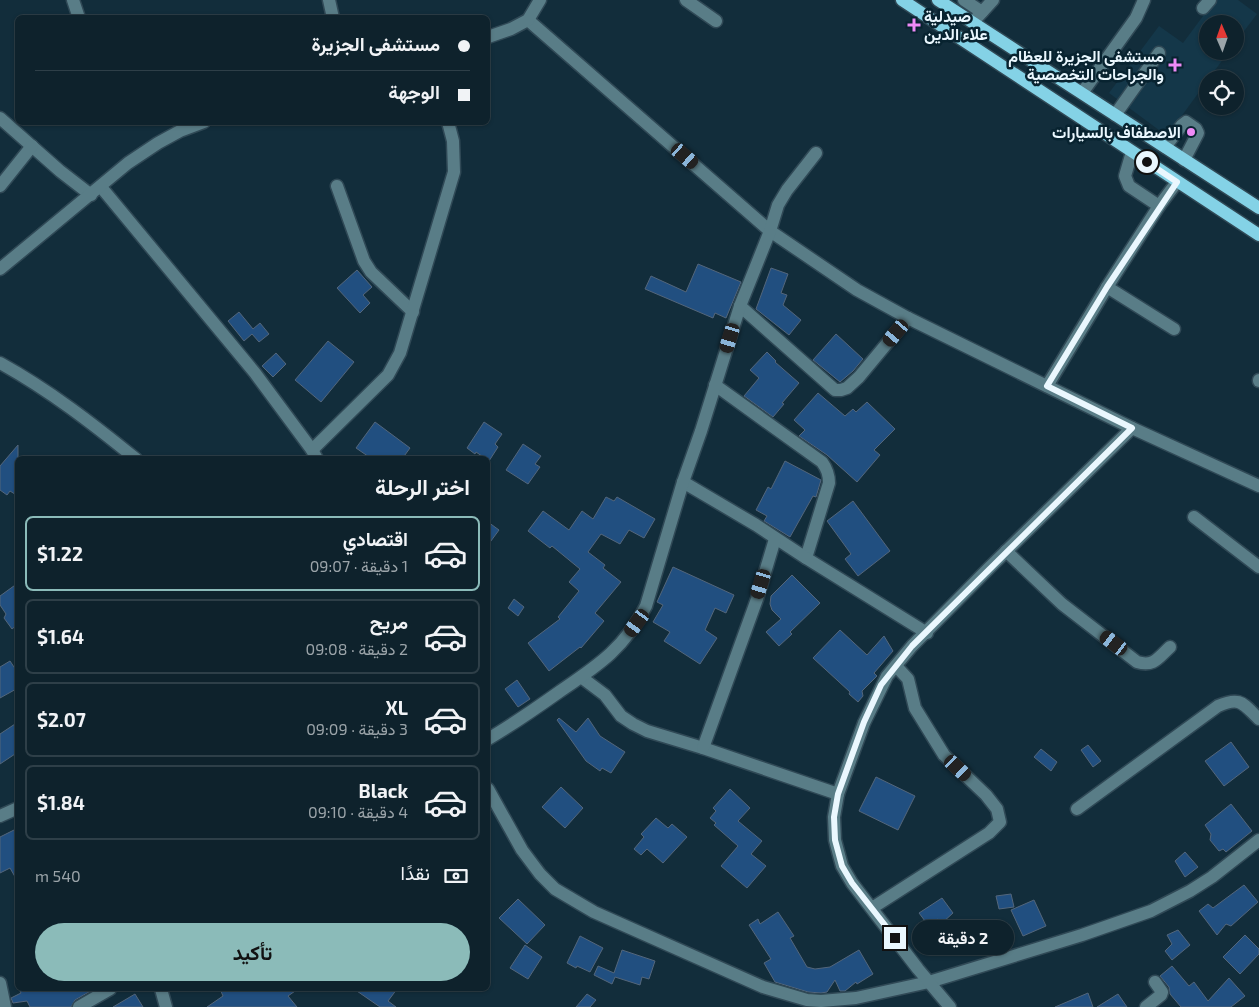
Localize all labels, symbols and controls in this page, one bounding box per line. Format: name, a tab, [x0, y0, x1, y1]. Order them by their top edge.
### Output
place label: صيدلية علاء الدين	[924, 6, 988, 44]
north arrow	[1199, 15, 1244, 60]
map controls	[1199, 15, 1244, 115]
marker: صيدلية علاء الدين	[908, 19, 920, 31]
text: مستشفى الجزيرة	[312, 32, 440, 55]
place label: مستشفى الجزيرة للعظام والجراحات التخصصية	[1008, 46, 1164, 85]
marker: مستشفى الجزيرة للعظام والجراحات التخصصية	[1168, 58, 1182, 72]
button: locate	[1199, 70, 1244, 115]
text: الوجهة	[388, 80, 440, 103]
place label: الاصطفاف بالسيارات	[1052, 122, 1181, 143]
marker: الاصطفاف بالسيارات	[1185, 126, 1197, 138]
car	[668, 140, 701, 172]
route start	[1136, 151, 1158, 173]
car	[880, 317, 911, 349]
car	[718, 321, 741, 355]
text: اختر الرحلة	[375, 473, 470, 499]
text: اقتصادي	[343, 527, 408, 550]
icon: car	[423, 531, 468, 576]
text: $1.22	[37, 542, 83, 565]
text: 1 دقيقة · 09:07	[310, 556, 408, 575]
car	[749, 567, 772, 601]
car	[622, 606, 651, 640]
text: مريح	[370, 610, 408, 633]
icon: car	[423, 614, 468, 659]
text: $1.64	[37, 625, 84, 648]
car	[1097, 628, 1130, 658]
text: 2 دقيقة · 09:08	[306, 639, 408, 658]
text: XL	[386, 696, 408, 719]
icon: car	[423, 697, 468, 742]
text: $2.07	[37, 708, 86, 731]
text: 3 دقيقة · 09:09	[306, 719, 408, 738]
car	[941, 752, 974, 784]
text: Black	[358, 779, 408, 802]
icon: car	[423, 780, 468, 825]
text: $1.84	[37, 791, 85, 814]
text: 4 دقيقة · 09:10	[308, 802, 408, 821]
text: نقدًا	[401, 861, 430, 884]
icon: cash	[442, 862, 470, 890]
text: 540 m	[35, 866, 81, 885]
callout: 2 دقيقة	[912, 920, 1015, 956]
button: تأكيد	[35, 923, 470, 981]
route end	[884, 927, 906, 949]
text: 2 دقيقة	[938, 928, 988, 947]

